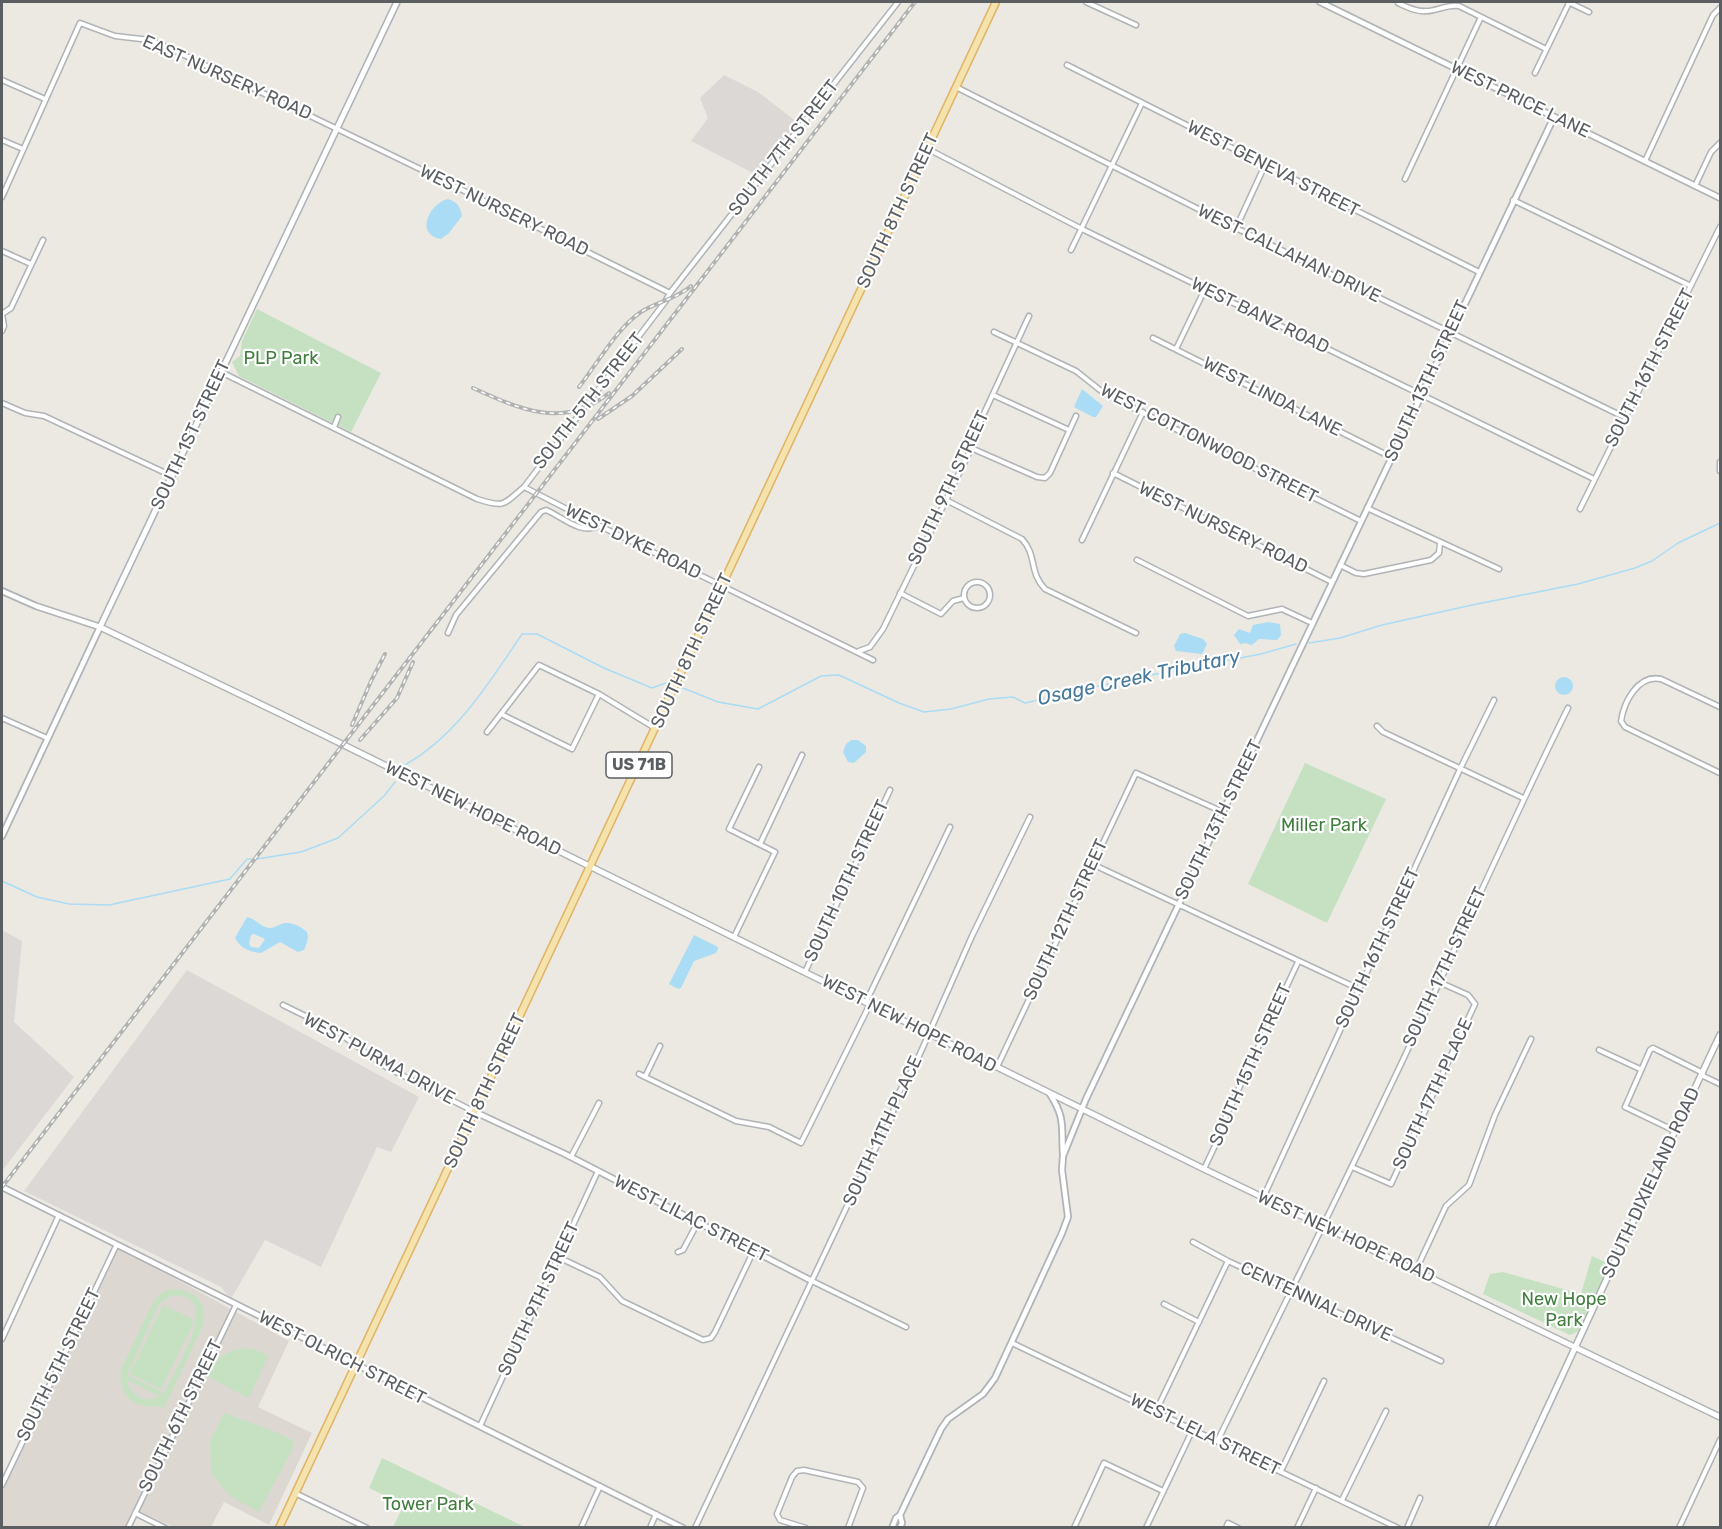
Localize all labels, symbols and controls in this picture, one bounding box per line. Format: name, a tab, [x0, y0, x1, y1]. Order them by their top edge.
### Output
street label: EAST NURSERY ROAD	[139, 31, 315, 125]
street label: WEST PRICE LANE	[1447, 57, 1593, 143]
street label: SOUTH 7TH STREET	[724, 76, 844, 220]
street label: WEST GENEVA STREET	[1183, 116, 1363, 222]
street label: SOUTH 8TH STREET	[853, 130, 943, 292]
street label: WEST NURSERY ROAD	[416, 161, 592, 261]
street label: WEST CALLAHAN DRIVE	[1194, 200, 1384, 308]
street label: WEST BANZ ROAD	[1187, 273, 1333, 359]
street label: SOUTH 16TH STREET	[1601, 285, 1699, 451]
street label: SOUTH 13TH STREET	[1380, 297, 1474, 465]
street label: SOUTH 5TH STREET	[529, 328, 649, 474]
park label: PLP Park	[243, 348, 319, 370]
street label: WEST LINDA LANE	[1199, 353, 1345, 441]
street label: SOUTH 1ST STREET	[147, 357, 235, 513]
street label: WEST COTTONWOOD STREET	[1097, 380, 1321, 508]
street label: SOUTH 9TH STREET	[904, 408, 994, 568]
street label: WEST NURSERY ROAD	[1135, 478, 1311, 578]
street label: WEST DYKE ROAD	[561, 500, 705, 584]
street label: SOUTH 8TH STREET	[647, 570, 737, 732]
water label: Osage Creek Tributary	[1035, 645, 1243, 711]
street label: SOUTH 13TH STREET	[1171, 736, 1267, 904]
road number: US 71B	[606, 752, 672, 778]
street label: WEST NEW HOPE ROAD	[381, 757, 565, 861]
street label: SOUTH 10TH STREET	[800, 797, 894, 965]
park label: Miller Park	[1281, 815, 1367, 837]
street label: SOUTH 12TH STREET	[1019, 836, 1113, 1004]
street label: SOUTH 16TH STREET	[1331, 864, 1425, 1032]
street label: SOUTH 17TH STREET	[1398, 884, 1492, 1050]
street label: WEST NEW HOPE ROAD	[818, 970, 1000, 1078]
street label: SOUTH 15TH STREET	[1205, 981, 1297, 1149]
street label: WEST PURMA DRIVE	[300, 1008, 458, 1110]
street label: SOUTH 8TH STREET	[440, 1010, 530, 1172]
street label: SOUTH 17TH PLACE	[1388, 1015, 1478, 1173]
street label: SOUTH 11TH PLACE	[839, 1052, 927, 1210]
street label: SOUTH DIXIELAND ROAD	[1597, 1084, 1705, 1282]
street label: WEST LILAC STREET	[610, 1171, 772, 1267]
street label: WEST NEW HOPE ROAD	[1254, 1186, 1438, 1288]
street label: SOUTH 9TH STREET	[494, 1219, 584, 1379]
street label: CENTENNIAL DRIVE	[1237, 1257, 1395, 1347]
street label: SOUTH 5TH STREET	[13, 1285, 105, 1445]
park label: New Hope Park	[1521, 1289, 1607, 1332]
street label: WEST OLRICH STREET	[255, 1306, 429, 1410]
street label: SOUTH 6TH STREET	[135, 1336, 227, 1496]
street label: WEST LELA STREET	[1126, 1389, 1284, 1481]
park label: Tower Park	[382, 1494, 474, 1516]

